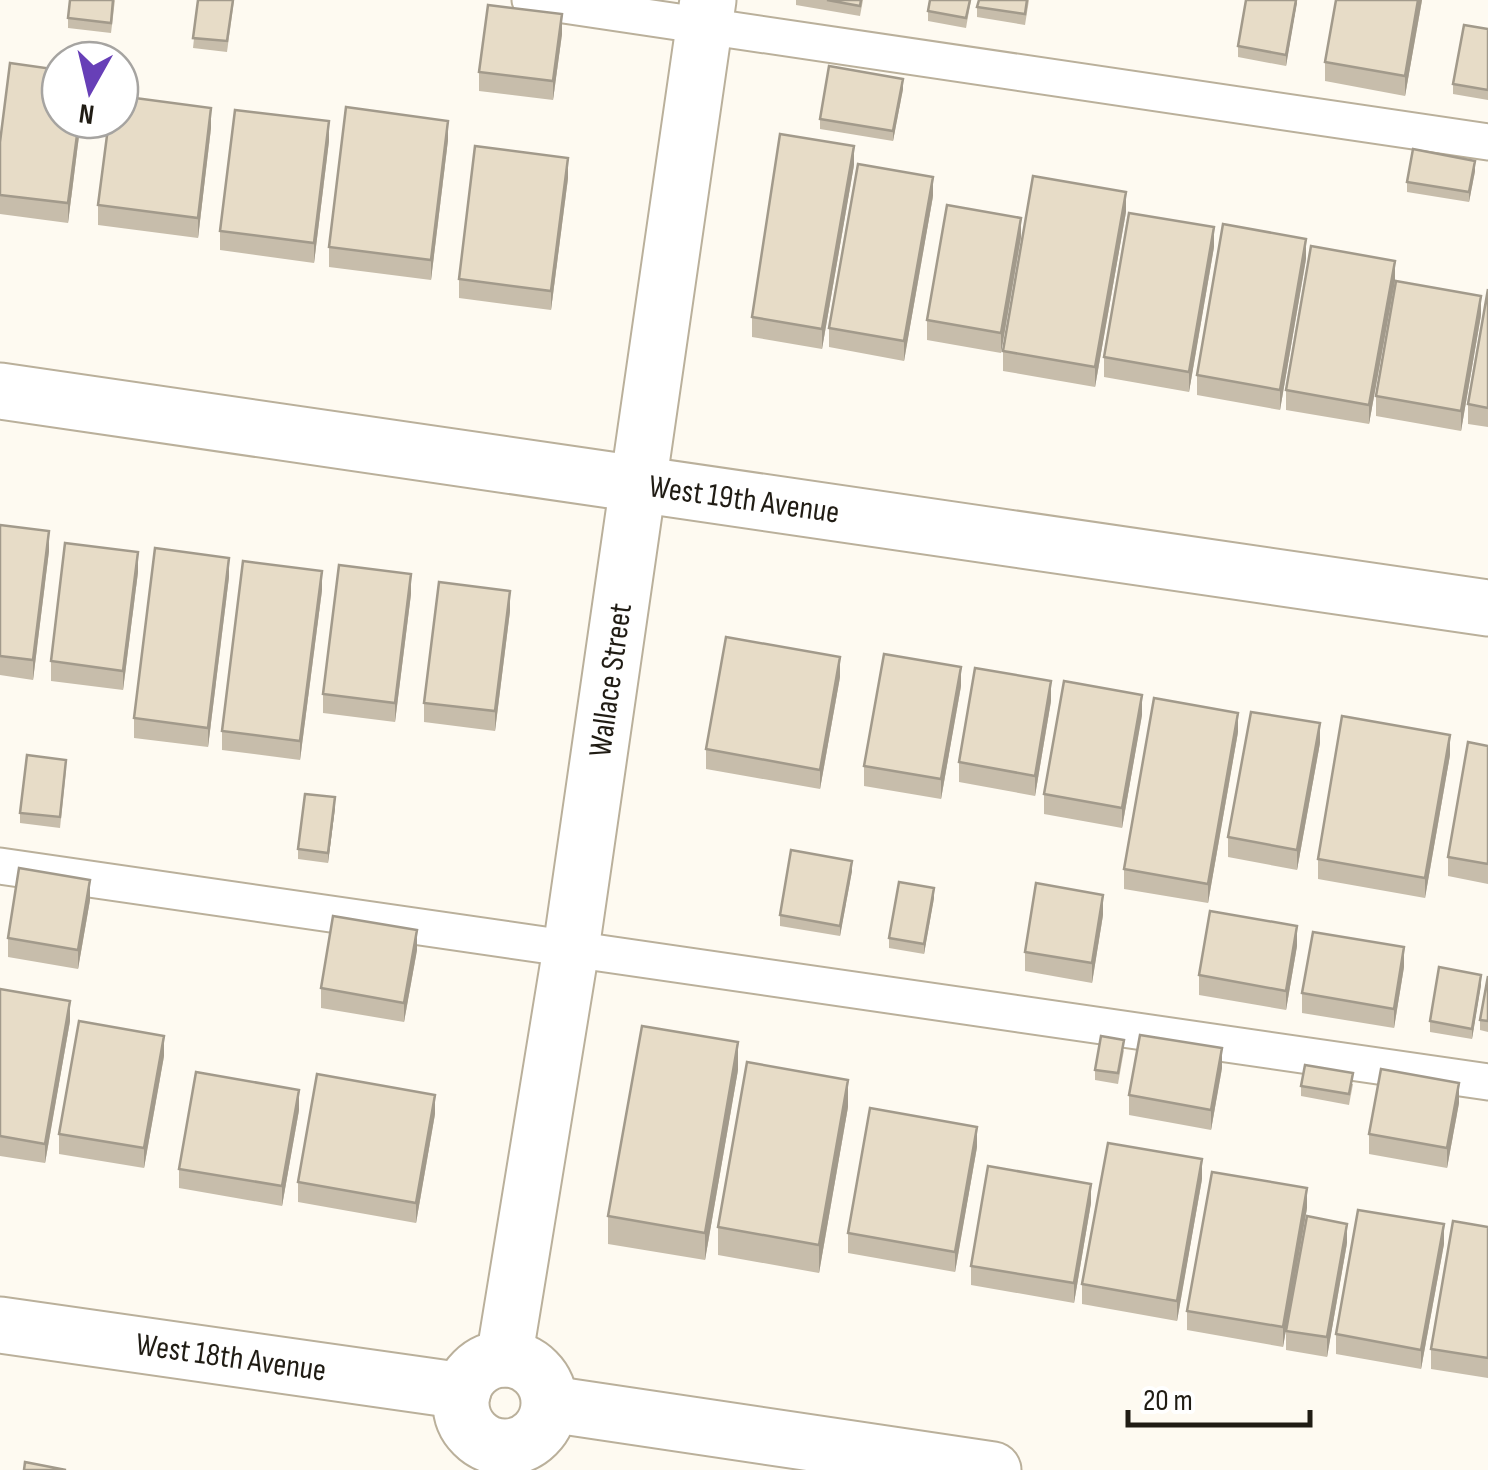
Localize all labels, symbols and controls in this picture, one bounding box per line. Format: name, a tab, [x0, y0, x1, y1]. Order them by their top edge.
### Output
north arrow	[40, 40, 140, 140]
text: N	[77, 96, 96, 131]
street label: West 19th Avenue	[646, 467, 842, 533]
street label: Wallace Street	[581, 601, 641, 759]
street label: West 18th Avenue	[133, 1325, 329, 1391]
scale bar	[1128, 1365, 1310, 1427]
text: 20 m	[1143, 1383, 1193, 1419]

